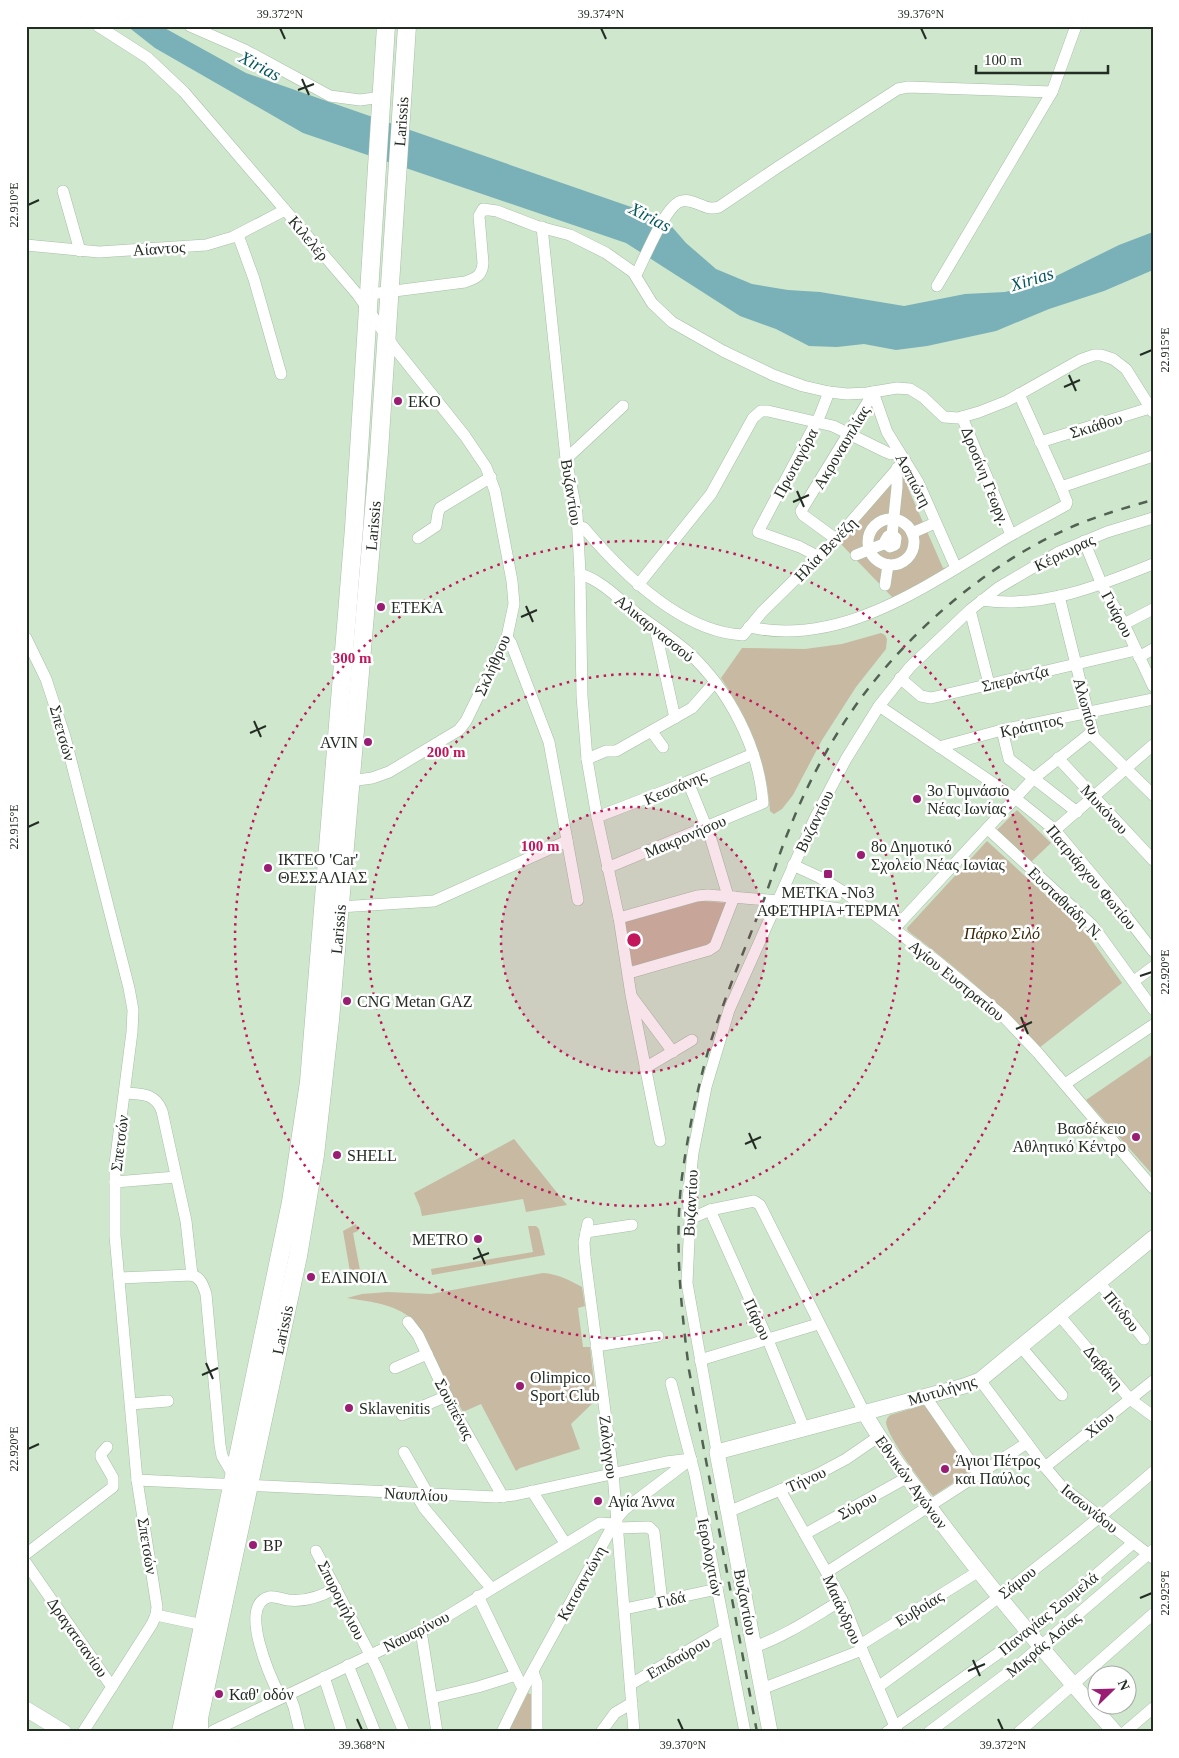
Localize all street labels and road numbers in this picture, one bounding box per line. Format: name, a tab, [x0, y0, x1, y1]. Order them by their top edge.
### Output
street label: Larissis	[391, 96, 411, 147]
street label: Κιλελέρ	[284, 213, 332, 265]
street label: Αίαντος	[132, 238, 186, 259]
street label: Ακροναυπλίας	[810, 402, 874, 492]
street label: Σκιάθου	[1068, 409, 1124, 441]
street label: Πρωταγόρα	[770, 425, 822, 501]
street label: Δροσίνη Γεωργ.	[957, 425, 1013, 528]
street label: Ασπιώτη	[892, 451, 935, 510]
street label: Βυζαντίου	[557, 458, 585, 527]
street label: Larissis	[363, 500, 384, 551]
street label: Ηλία Βενέζη	[791, 514, 861, 585]
street label: Κέρκυρας	[1031, 530, 1098, 575]
street label: Γυάρου	[1098, 588, 1137, 641]
street label: Αλικαρνασσού	[611, 591, 698, 666]
street label: Σκλήθρου	[471, 632, 514, 699]
street label: Σπεράντζα	[980, 662, 1051, 696]
street label: Αλωπίου	[1070, 676, 1103, 737]
street label: Σπετσών	[47, 703, 79, 763]
street label: Κράτητος	[998, 710, 1065, 741]
street label: Κεσσάνης	[642, 767, 710, 809]
street label: Μυκόνου	[1078, 781, 1132, 838]
street label: Βυζαντίου	[792, 787, 838, 855]
street label: Μακρονήσου	[642, 812, 729, 862]
street label: Πατριάρχου Φωτίου	[1042, 822, 1140, 934]
street label: Ευσταθιάδη Ν.	[1024, 864, 1106, 944]
street label: Larissis	[328, 904, 349, 955]
street label: Αγίου Ευστρατίου	[905, 937, 1008, 1025]
street label: Σπετσών	[108, 1114, 131, 1172]
street label: Βυζαντίου	[680, 1169, 702, 1237]
street label: Πίνδου	[1100, 1288, 1143, 1335]
street label: Πάρου	[740, 1296, 775, 1343]
street label: Larissis	[269, 1304, 296, 1356]
street label: Δαβάκη	[1080, 1342, 1127, 1393]
street label: Μυτιλήνης	[906, 1372, 979, 1410]
street label: Σουϊπένας	[431, 1376, 478, 1443]
street label: Χίου	[1082, 1408, 1117, 1441]
street label: Ζαλόγγου	[595, 1414, 621, 1480]
street label: Εθνικών Αγώνων	[871, 1432, 951, 1533]
street label: Τήνου	[784, 1463, 829, 1497]
street label: Ιασωνίδου	[1058, 1480, 1121, 1536]
street label: Ναυπλίου	[384, 1484, 448, 1505]
street label: Σύρου	[835, 1488, 880, 1524]
street label: Σπετσών	[135, 1517, 160, 1576]
street label: Ιερολοχιτών	[694, 1517, 726, 1598]
street label: Κατσαντώνη	[554, 1543, 610, 1624]
street label: Σπυρομήλιου	[314, 1558, 369, 1643]
street label: Σάμου	[995, 1563, 1040, 1603]
street label: Βυζαντίου	[730, 1568, 760, 1637]
street label: Παναγίας Σουμελά	[995, 1568, 1102, 1659]
street label: Μαιάνδρου	[819, 1572, 865, 1647]
street label: Ευβοίας	[892, 1587, 947, 1630]
street label: Γιδά	[655, 1588, 688, 1611]
street label: Δραγατσανίου	[43, 1594, 111, 1681]
street label: Ναυαρίνου	[380, 1608, 453, 1656]
street label: Μικράς Ασίας	[1003, 1608, 1085, 1681]
street label: Επιδαύρου	[644, 1633, 713, 1683]

